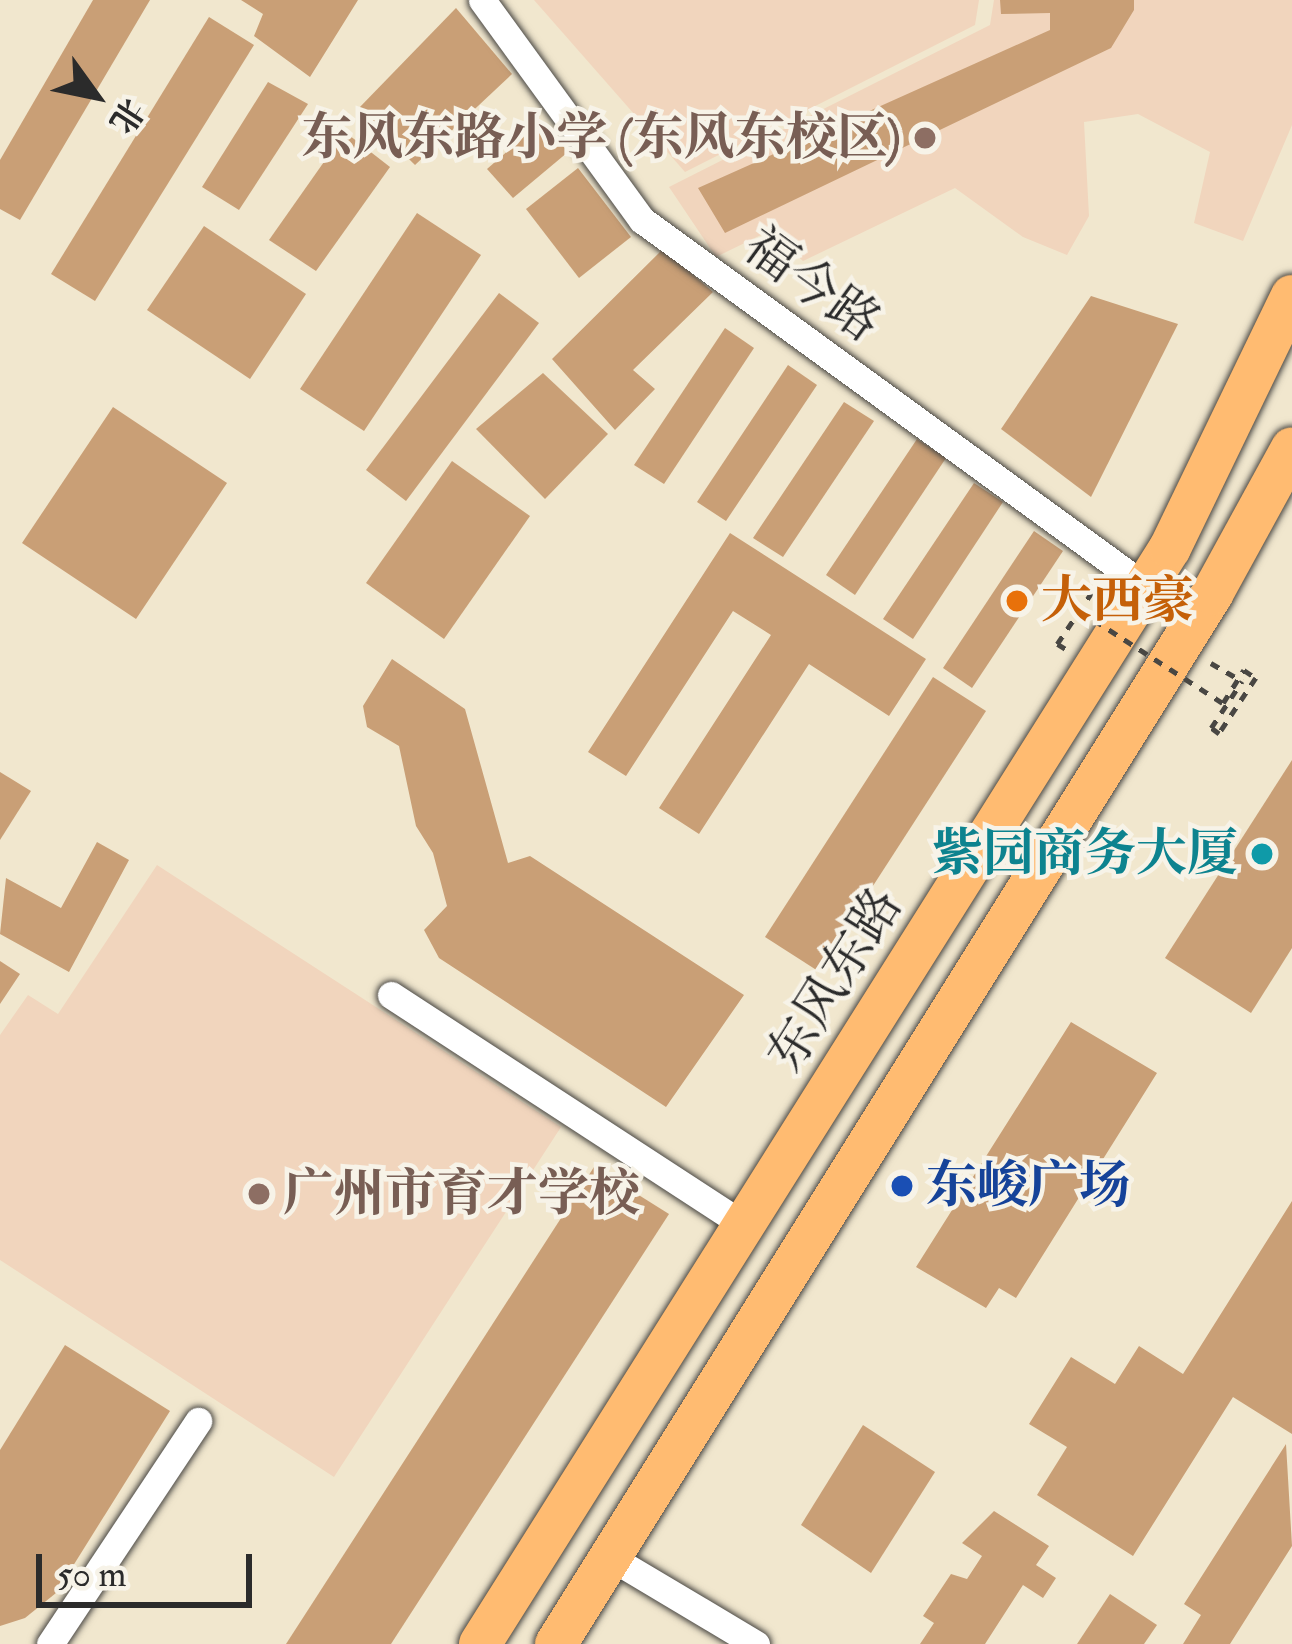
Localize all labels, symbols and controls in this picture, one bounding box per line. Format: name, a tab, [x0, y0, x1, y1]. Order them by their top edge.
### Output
north arrow	[36, 36, 156, 156]
text: 北	[100, 91, 153, 141]
place label: 东风东路小学 (东风东校区)	[302, 107, 901, 169]
marker: 东风东路小学 (东风东校区)	[912, 125, 938, 151]
street label: 福今路	[732, 215, 892, 355]
place label: 大西豪	[1041, 570, 1194, 632]
marker: 大西豪	[1004, 588, 1030, 614]
place label: 紫园商务大厦	[932, 823, 1238, 885]
marker: 紫园商务大厦	[1249, 841, 1275, 867]
street label: 东风东路	[755, 877, 915, 1083]
place label: 东峻广场	[926, 1155, 1130, 1217]
place label: 广州市育才学校	[283, 1163, 640, 1225]
marker: 东峻广场	[889, 1173, 915, 1199]
marker: 广州市育才学校	[246, 1181, 272, 1207]
scale bar	[42, 1530, 258, 1604]
text: 50 m	[57, 1552, 126, 1597]

